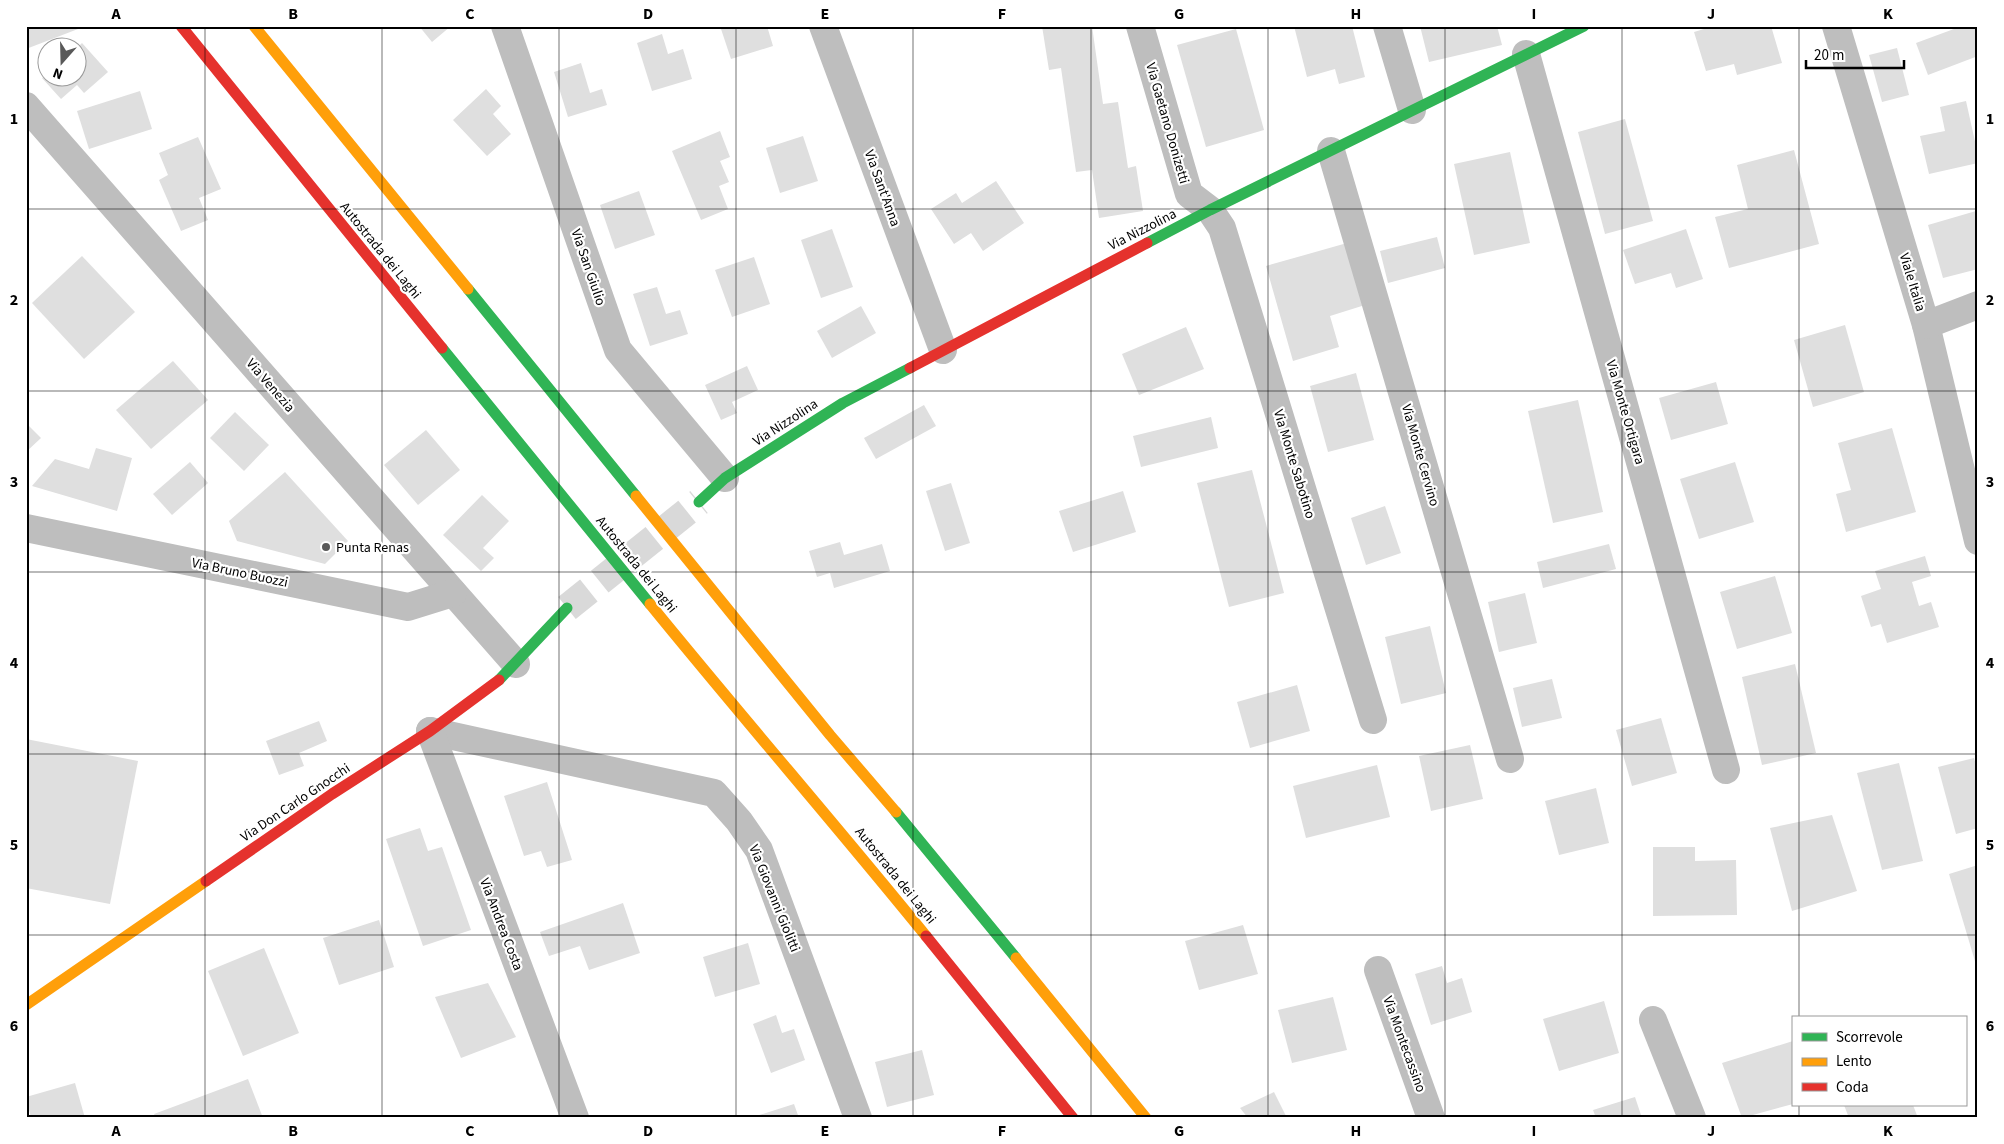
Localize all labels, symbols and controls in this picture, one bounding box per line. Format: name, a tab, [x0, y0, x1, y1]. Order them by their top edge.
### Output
text: A	[110, 3, 121, 25]
text: B	[288, 3, 298, 25]
text: C	[465, 3, 475, 25]
text: D	[643, 3, 653, 25]
text: E	[821, 3, 829, 25]
text: F	[998, 3, 1006, 25]
text: G	[1174, 3, 1184, 25]
text: H	[1351, 3, 1361, 25]
text: I	[1532, 3, 1536, 25]
text: J	[1707, 3, 1715, 25]
text: K	[1883, 3, 1893, 25]
north arrow	[38, 38, 88, 88]
scale bar	[1806, 38, 1904, 70]
text: 20 m	[1814, 45, 1844, 66]
street label: Via Gaetano Donizetti	[1140, 60, 1194, 186]
text: N	[50, 62, 66, 84]
text: 1	[10, 108, 18, 130]
text: 1	[1986, 108, 1994, 130]
street label: Via Sant'Anna	[859, 147, 905, 229]
street label: Autostrada dei Laghi	[335, 198, 426, 303]
street label: Via Nizzolina	[1105, 204, 1180, 256]
street label: Via San Giulio	[566, 226, 611, 308]
street label: Viale Italia	[1894, 251, 1930, 314]
text: 2	[10, 289, 18, 311]
text: 2	[1986, 289, 1994, 311]
street label: Via Venezia	[241, 354, 299, 417]
street label: Via Monte Ortigara	[1601, 358, 1650, 467]
street label: Via Nizzolina	[749, 394, 822, 451]
street label: Via Monte Cervino	[1396, 402, 1444, 509]
street label: Via Monte Sabotino	[1268, 407, 1320, 521]
text: 3	[10, 471, 18, 493]
text: 3	[1986, 471, 1994, 493]
street label: Autostrada dei Laghi	[591, 512, 682, 617]
place label: Punta Renas	[336, 538, 409, 558]
marker: Punta Renas	[320, 541, 332, 553]
street label: Via Bruno Buozzi	[190, 553, 290, 593]
text: 4	[10, 652, 19, 674]
text: 4	[1986, 652, 1995, 674]
street label: Via Don Carlo Gnocchi	[237, 759, 354, 847]
street label: Autostrada dei Laghi	[850, 823, 941, 928]
text: 5	[10, 834, 18, 856]
text: 5	[1986, 834, 1994, 856]
street label: Via Giovanni Giolitti	[743, 842, 805, 955]
street label: Via Andrea Costa	[474, 875, 528, 973]
street label: Via Montecassino	[1377, 993, 1431, 1095]
text: 6	[10, 1015, 18, 1037]
text: 6	[1986, 1015, 1994, 1037]
legend	[1792, 1016, 1966, 1106]
text: Scorrevole	[1836, 1027, 1903, 1048]
text: Lento	[1836, 1051, 1872, 1072]
text: Coda	[1836, 1077, 1869, 1098]
text: A	[110, 1120, 121, 1142]
text: B	[288, 1120, 298, 1142]
text: C	[465, 1120, 475, 1142]
text: D	[643, 1120, 653, 1142]
text: E	[821, 1120, 829, 1142]
text: F	[998, 1120, 1006, 1142]
text: G	[1174, 1120, 1184, 1142]
text: H	[1351, 1120, 1361, 1142]
text: I	[1532, 1120, 1536, 1142]
text: J	[1707, 1120, 1715, 1142]
text: K	[1883, 1120, 1893, 1142]

